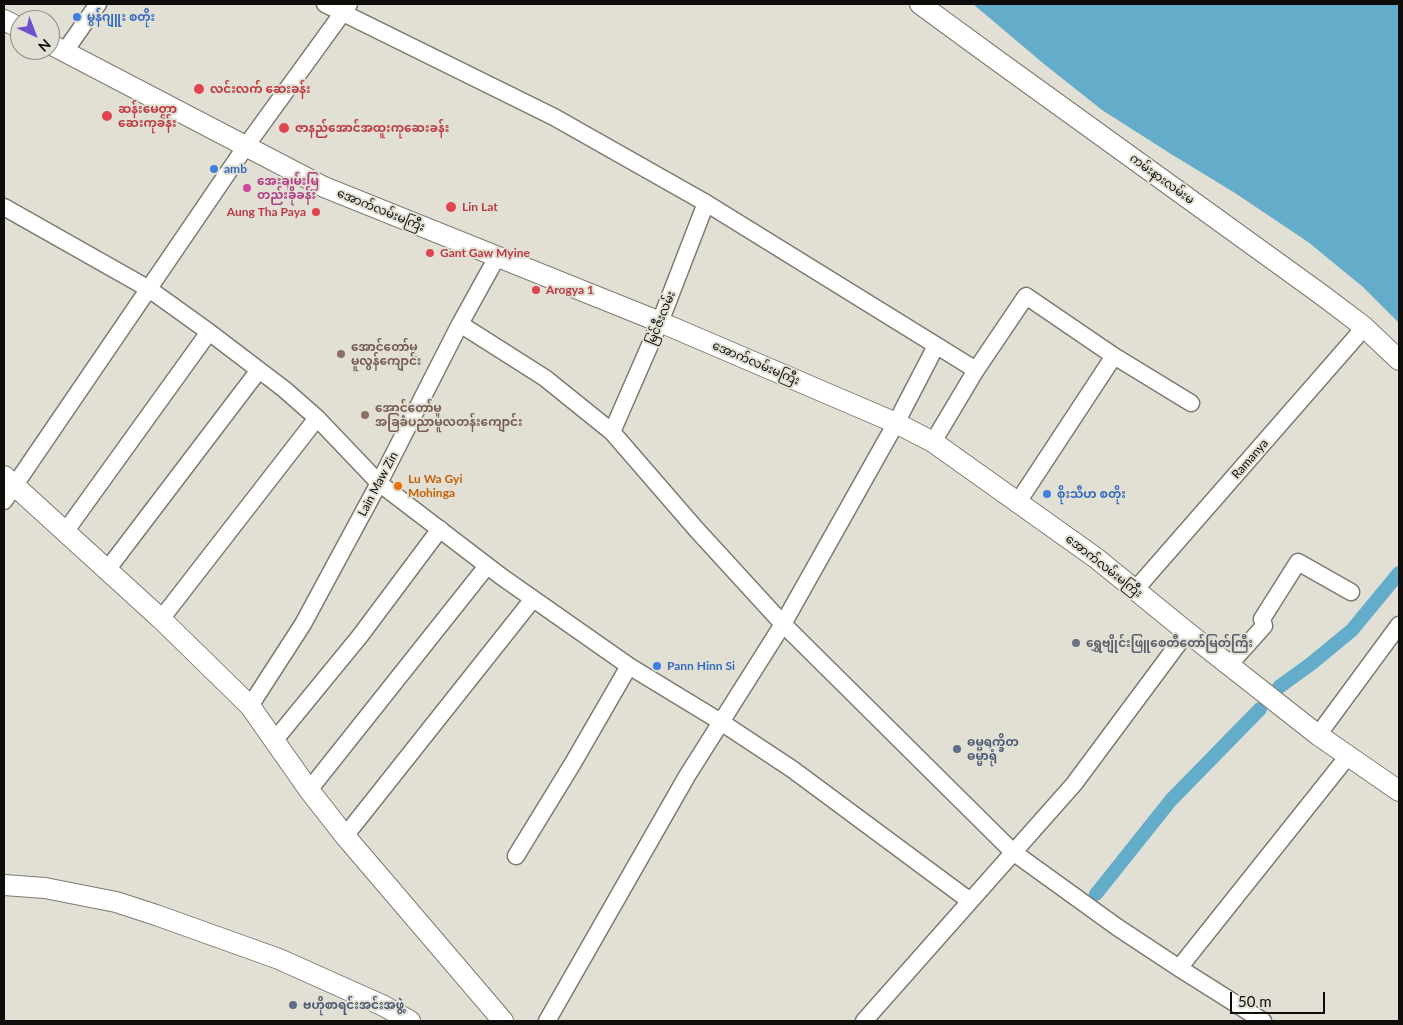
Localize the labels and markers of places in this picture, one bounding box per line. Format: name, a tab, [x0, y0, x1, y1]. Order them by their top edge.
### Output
place label: မွန်ဂျူး စတိုး	[87, 10, 155, 24]
marker: မွန်ဂျူး စတိုး	[71, 11, 83, 23]
marker: လင်းလက် ဆေးခန်း	[192, 82, 206, 96]
place label: လင်းလက် ဆေးခန်း	[210, 82, 311, 96]
place label: ဆန်းမေတ္တာ ဆေးကုခန်း	[118, 102, 177, 130]
marker: ဆန်းမေတ္တာ ဆေးကုခန်း	[100, 109, 114, 123]
marker: ဇာနည်အောင်အထူးကုဆေးခန်း	[277, 121, 291, 135]
place label: ဇာနည်အောင်အထူးကုဆေးခန်း	[295, 121, 449, 135]
place label: amb	[224, 162, 247, 176]
marker: amb	[208, 163, 220, 175]
place label: အေးချမ်းမြ တည်းခိုခန်း	[257, 174, 319, 202]
marker: အေးချမ်းမြ တည်းခိုခန်း	[241, 182, 253, 194]
marker: Lin Lat	[444, 200, 458, 214]
place label: Lin Lat	[462, 200, 498, 214]
place label: Aung Tha Paya	[227, 205, 306, 219]
marker: Aung Tha Paya	[310, 206, 322, 218]
place label: Gant Gaw Myine	[440, 246, 530, 260]
marker: Gant Gaw Myine	[424, 247, 436, 259]
place label: Arogya 1	[546, 283, 594, 297]
marker: Arogya 1	[530, 284, 542, 296]
place label: အောင်တော်မူ မူလွန်ကျောင်း	[351, 340, 421, 368]
marker: အောင်တော်မူ မူလွန်ကျောင်း	[335, 348, 347, 360]
place label: အောင်တော်မူ အခြခံပညာမူလတန်းကျောင်း	[375, 401, 523, 429]
marker: အောင်တော်မူ အခြခံပညာမူလတန်းကျောင်း	[359, 409, 371, 421]
place label: Lu Wa Gyi Mohinga	[408, 472, 462, 500]
marker: Lu Wa Gyi Mohinga	[392, 480, 404, 492]
place label: စိုးသီဟ စတိုး	[1057, 487, 1126, 501]
marker: စိုးသီဟ စတိုး	[1041, 488, 1053, 500]
place label: ရွှေဗျိုင်းဖြူစေတီတော်မြတ်ကြီး	[1086, 636, 1253, 650]
marker: ရွှေဗျိုင်းဖြူစေတီတော်မြတ်ကြီး	[1070, 637, 1082, 649]
place label: Pann Hinn Si	[667, 659, 735, 673]
marker: Pann Hinn Si	[651, 660, 663, 672]
place label: ဓမ္မရက္ခိတ ဓမ္မာရုံ	[967, 735, 1019, 763]
marker: ဓမ္မရက္ခိတ ဓမ္မာရုံ	[951, 743, 963, 755]
place label: ဗဟိုစာရင်းအင်းအဖွဲ့	[303, 998, 404, 1012]
marker: ဗဟိုစာရင်းအင်းအဖွဲ့	[287, 999, 299, 1011]

